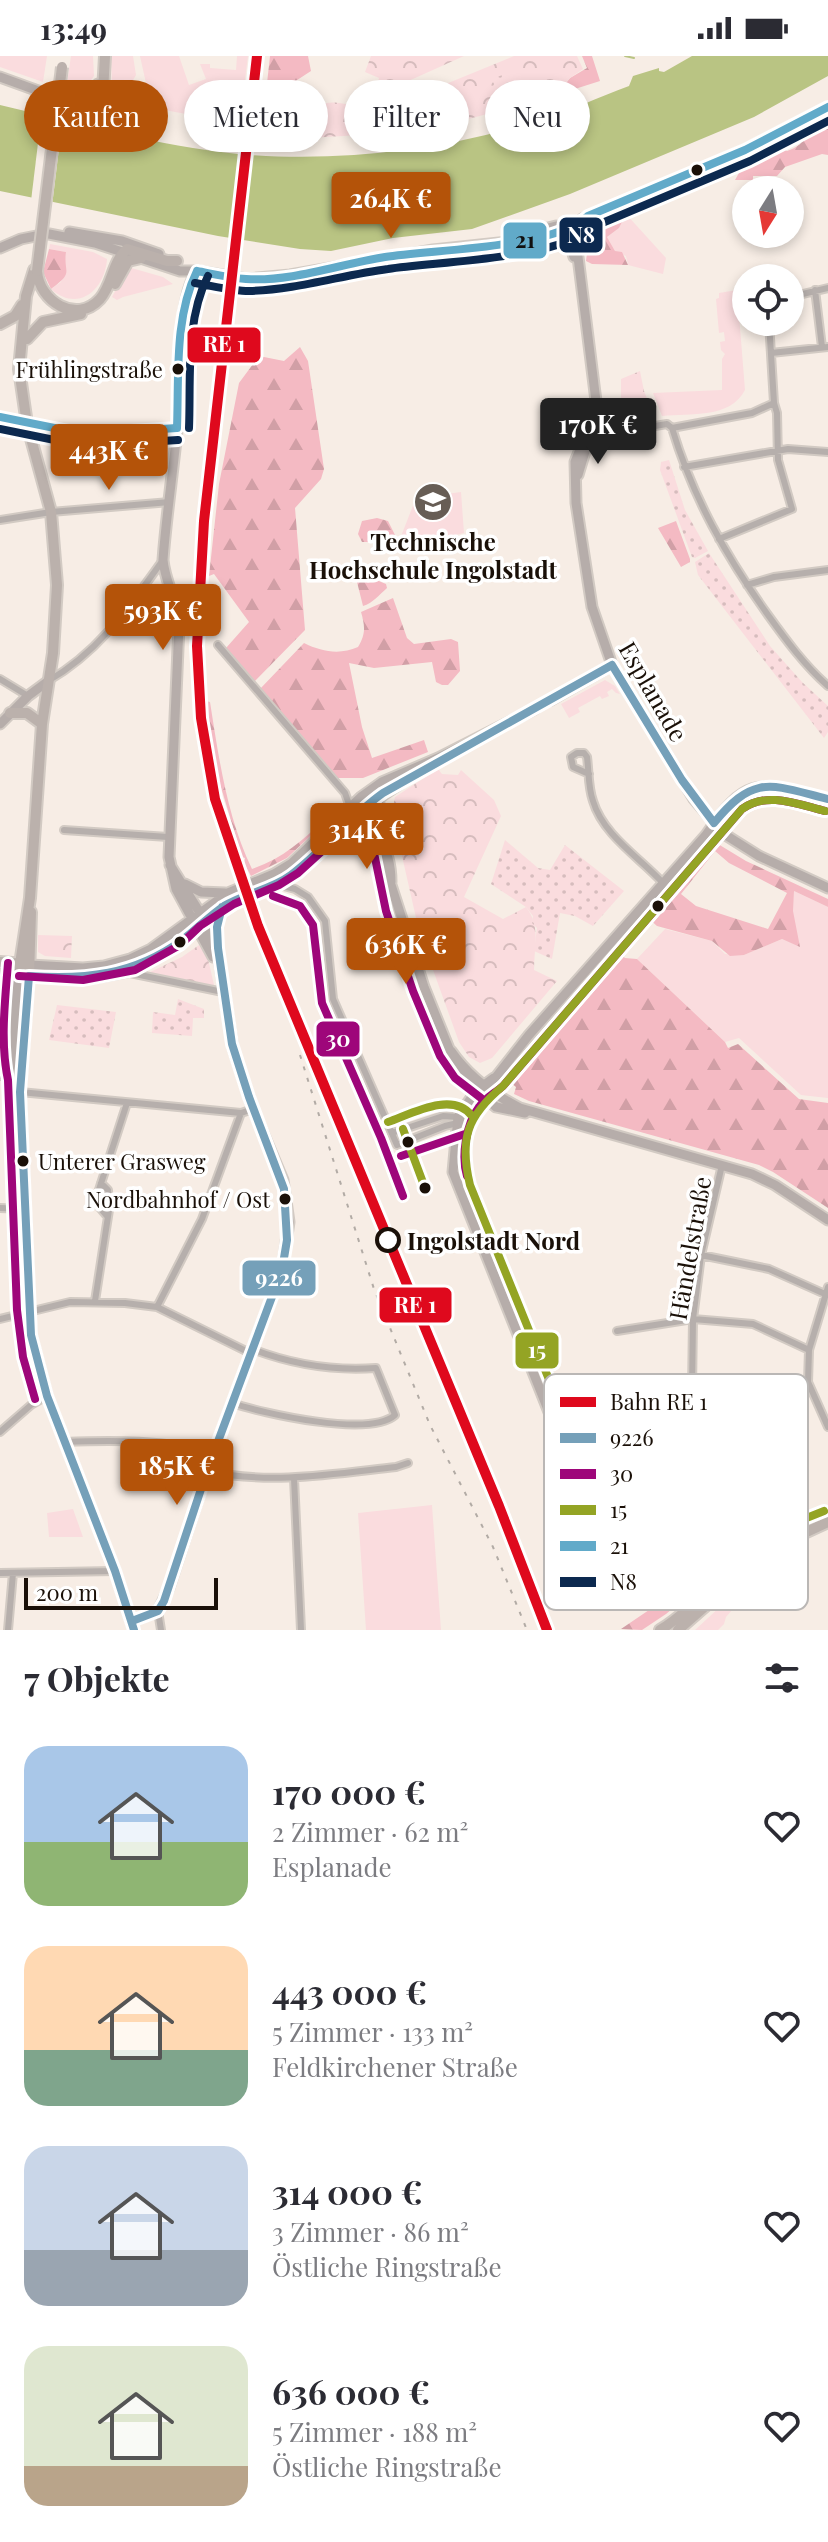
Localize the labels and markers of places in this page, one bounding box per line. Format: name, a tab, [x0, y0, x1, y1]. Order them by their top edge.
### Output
unlabelled marker	[689, 162, 705, 178]
pin: 264K €	[326, 172, 456, 240]
place label: Frühlingstraße	[15, 354, 163, 384]
marker: Frühlingstraße	[170, 361, 186, 377]
pin: 170K €	[533, 398, 663, 466]
pin: 443K €	[44, 424, 174, 492]
school or university icon: Technische Hochschule Ingolstadt	[412, 481, 454, 523]
place label: Technische Hochschule Ingolstadt	[309, 525, 557, 585]
pin: 593K €	[98, 584, 228, 652]
pin: 314K €	[302, 803, 432, 871]
unlabelled marker	[650, 898, 666, 914]
pin: 636K €	[341, 918, 471, 986]
unlabelled marker	[172, 934, 188, 950]
unlabelled marker	[400, 1134, 416, 1150]
place label: Unterer Grasweg	[38, 1146, 206, 1176]
marker: Unterer Grasweg	[15, 1153, 31, 1169]
unlabelled marker	[417, 1180, 433, 1196]
place label: Nordbahnhof / Ost	[86, 1184, 271, 1214]
marker: Nordbahnhof / Ost	[277, 1191, 293, 1207]
place label: Ingolstadt Nord	[407, 1224, 580, 1256]
marker: Ingolstadt Nord	[376, 1228, 400, 1252]
pin: 185K €	[112, 1439, 242, 1507]

